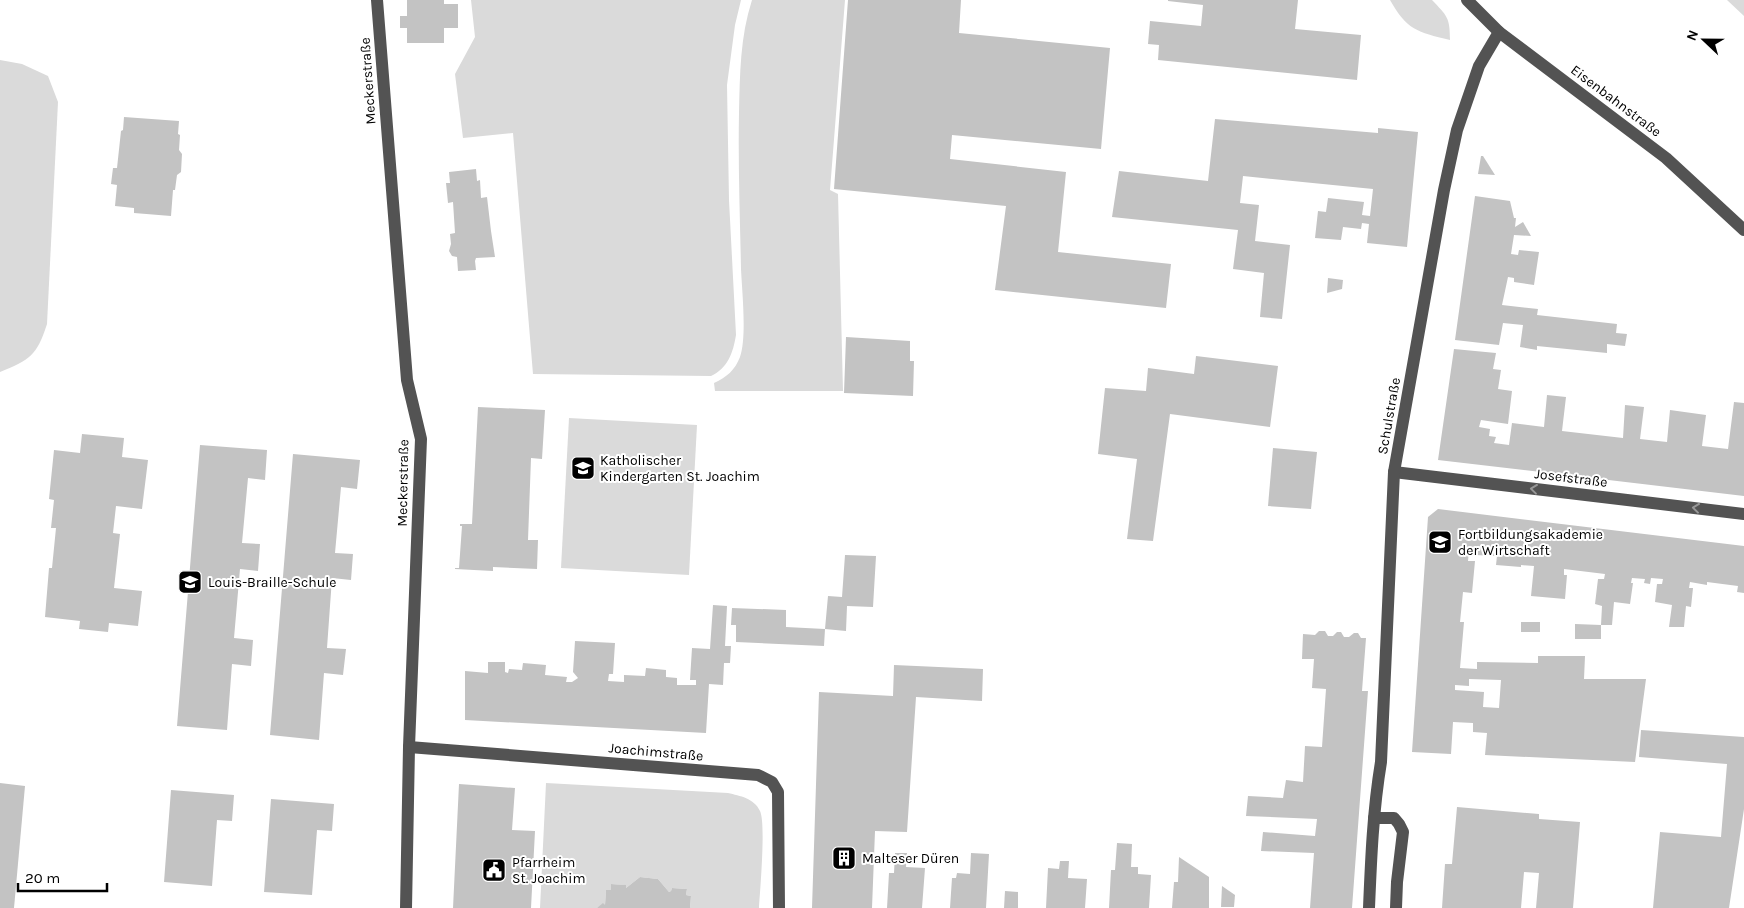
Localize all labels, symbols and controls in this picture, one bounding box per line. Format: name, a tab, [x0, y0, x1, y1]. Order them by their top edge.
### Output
north arrow	[1679, 15, 1729, 65]
text: N	[1683, 27, 1702, 43]
street label: Meckerstraße	[356, 37, 380, 125]
street label: Eisenbahnstraße	[1567, 61, 1665, 141]
street label: Schulstraße	[1374, 376, 1404, 456]
street label: Meckerstraße	[394, 439, 412, 527]
place label: Katholischer Kindergarten St. Joachim	[600, 452, 760, 485]
school or university icon: Katholischer Kindergarten St. Joachim	[570, 455, 596, 481]
street label: Josefstraße	[1533, 465, 1609, 491]
one-way arrow	[1530, 484, 1538, 495]
one-way arrow	[1691, 503, 1699, 514]
place label: Fortbildungsakademie der Wirtschaft	[1458, 526, 1603, 559]
school or university icon: Fortbildungsakademie der Wirtschaft	[1427, 529, 1453, 555]
school or university icon: Louis-Braille-Schule	[177, 569, 203, 595]
place label: Louis-Braille-Schule	[208, 574, 336, 591]
street label: Joachimstraße	[608, 739, 704, 765]
building icon: Malteser Düren	[831, 845, 857, 871]
place label: Malteser Düren	[862, 850, 959, 867]
place label: Pfarrheim St. Joachim	[512, 854, 586, 887]
public building icon: Pfarrheim St. Joachim	[481, 857, 507, 883]
scale bar	[18, 860, 106, 892]
text: 20 m	[25, 869, 60, 887]

